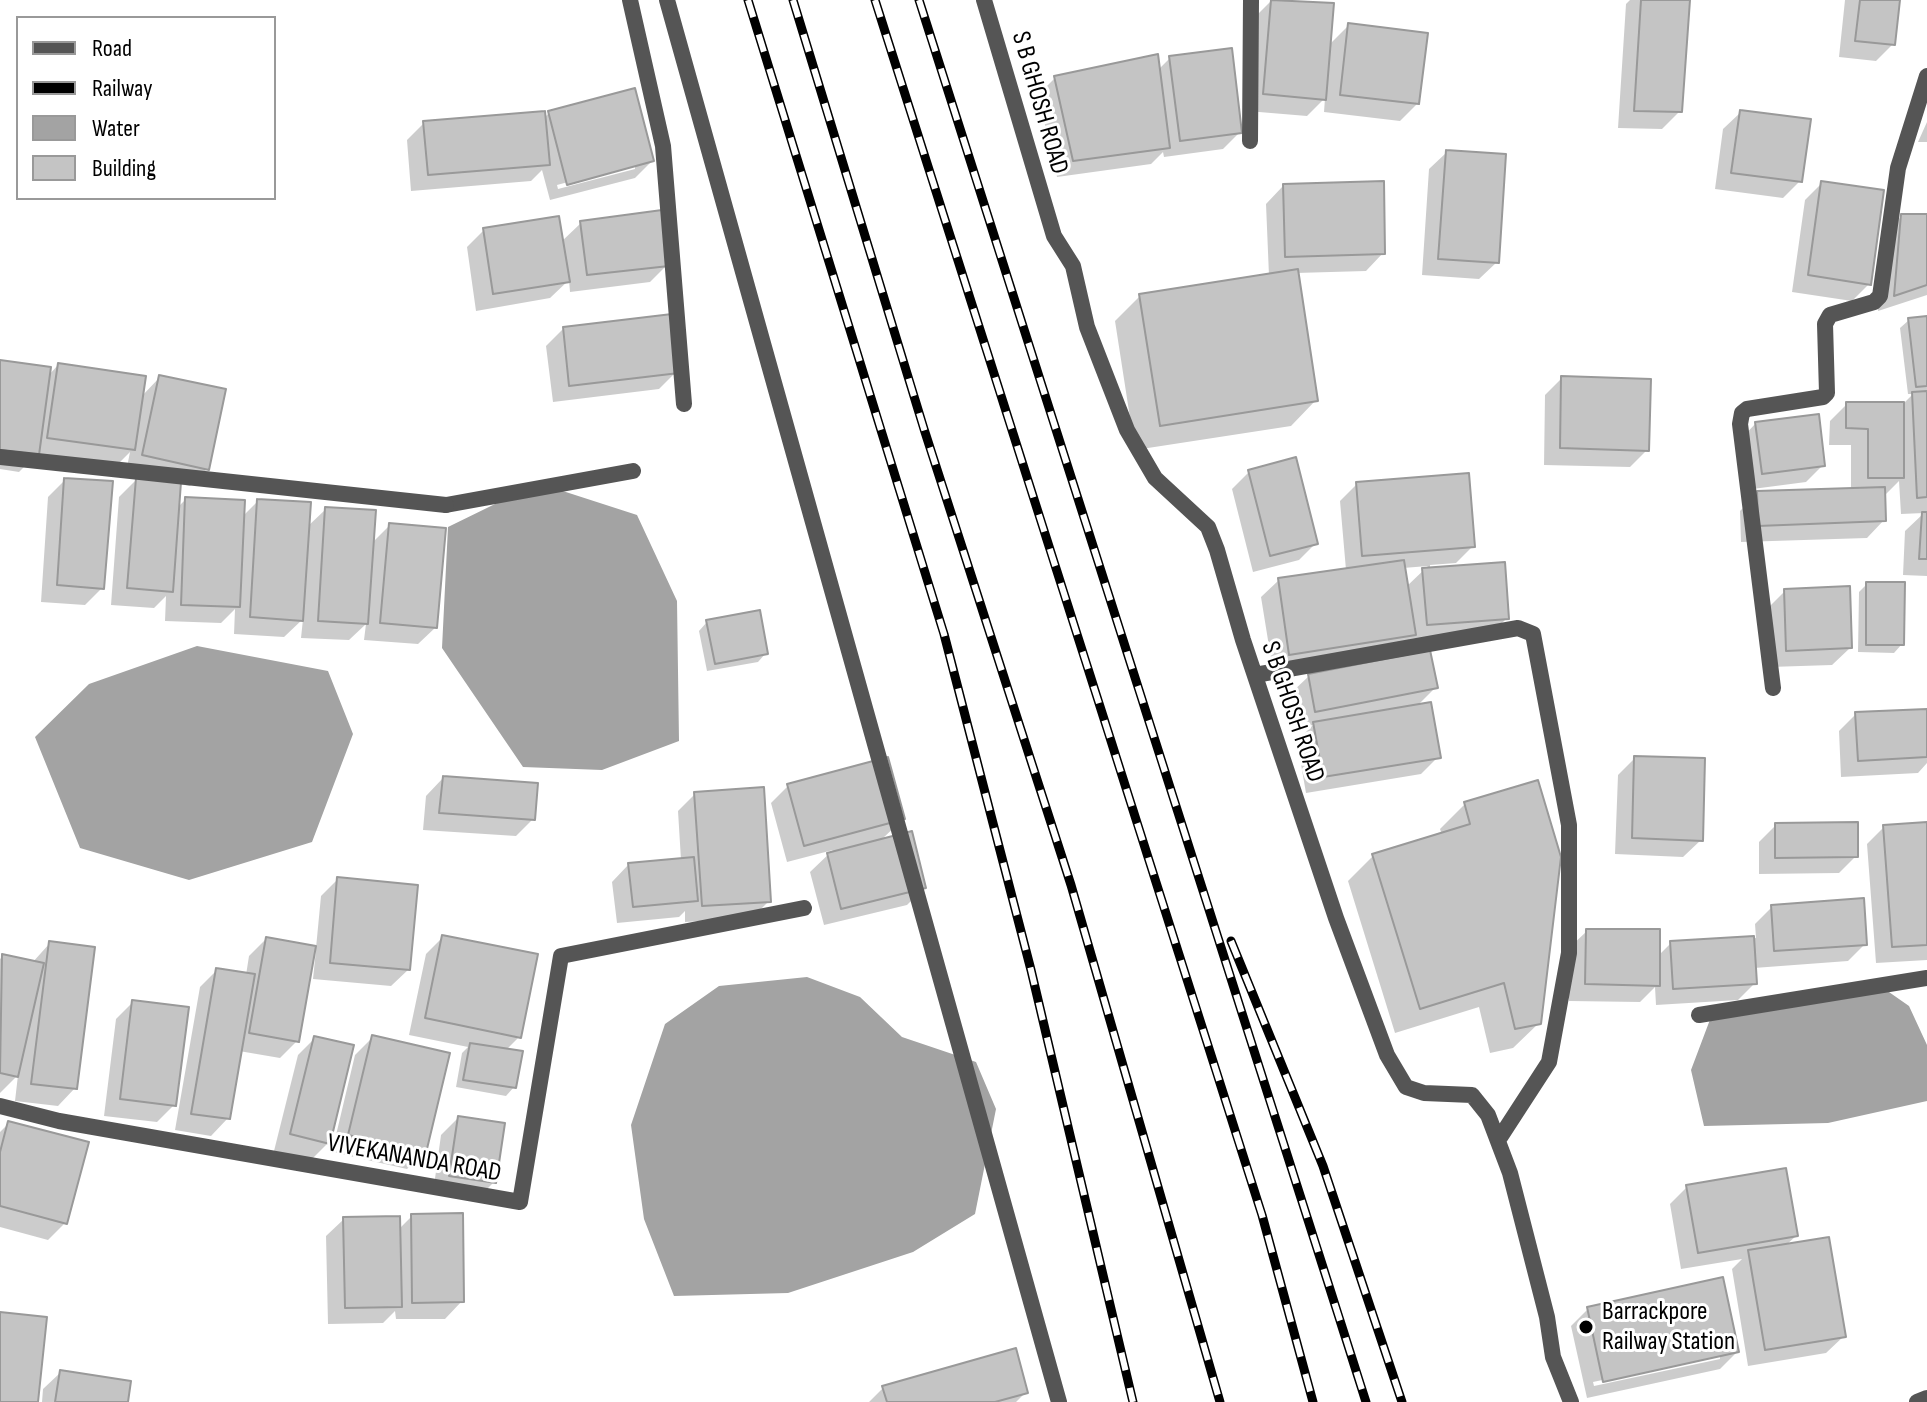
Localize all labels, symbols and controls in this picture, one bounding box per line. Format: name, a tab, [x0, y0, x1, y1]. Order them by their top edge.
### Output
legend	[16, 16, 276, 200]
street label: S B GHOSH ROAD	[1004, 28, 1074, 178]
text: Road	[92, 34, 132, 63]
text: Railway	[92, 74, 152, 103]
text: Water	[92, 114, 140, 143]
text: Building	[92, 154, 156, 183]
street label: S B GHOSH ROAD	[1253, 638, 1331, 786]
street label: VIVEKANANDA ROAD	[325, 1128, 503, 1190]
place label: Barrackpore Railway Station	[1602, 1296, 1735, 1358]
marker: Barrackpore Railway Station	[1577, 1318, 1595, 1336]

